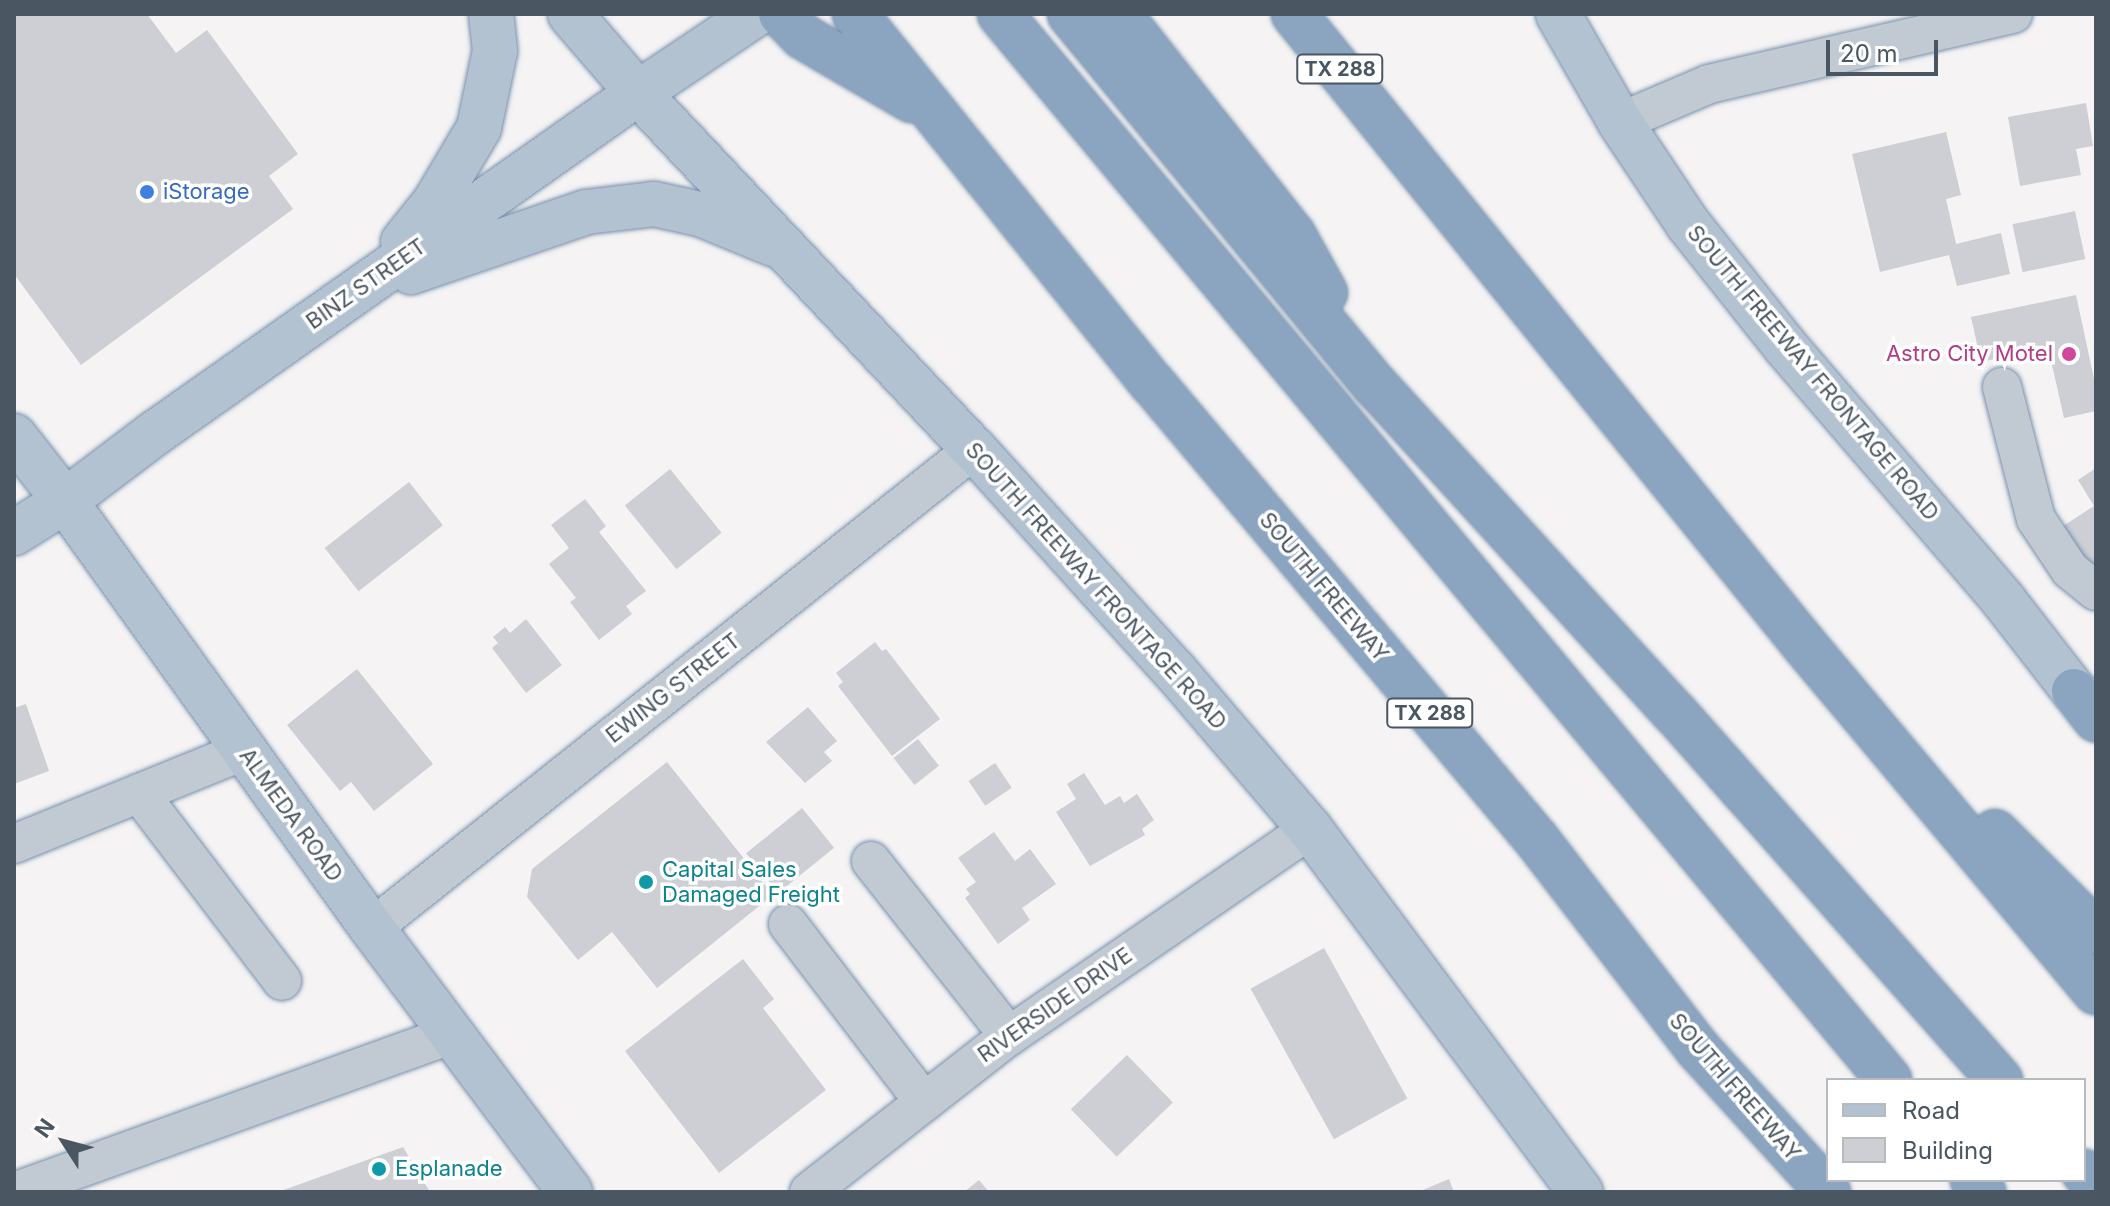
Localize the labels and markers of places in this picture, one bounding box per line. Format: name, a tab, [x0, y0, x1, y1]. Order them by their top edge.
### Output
place label: iStorage	[163, 179, 250, 205]
marker: iStorage	[138, 183, 156, 201]
place label: Astro City Motel	[1886, 341, 2053, 367]
marker: Astro City Motel	[2060, 345, 2078, 363]
place label: Capital Sales Damaged Freight	[662, 856, 840, 908]
marker: Capital Sales Damaged Freight	[637, 873, 655, 891]
place label: Esplanade	[395, 1156, 503, 1182]
marker: Esplanade	[370, 1160, 388, 1178]

